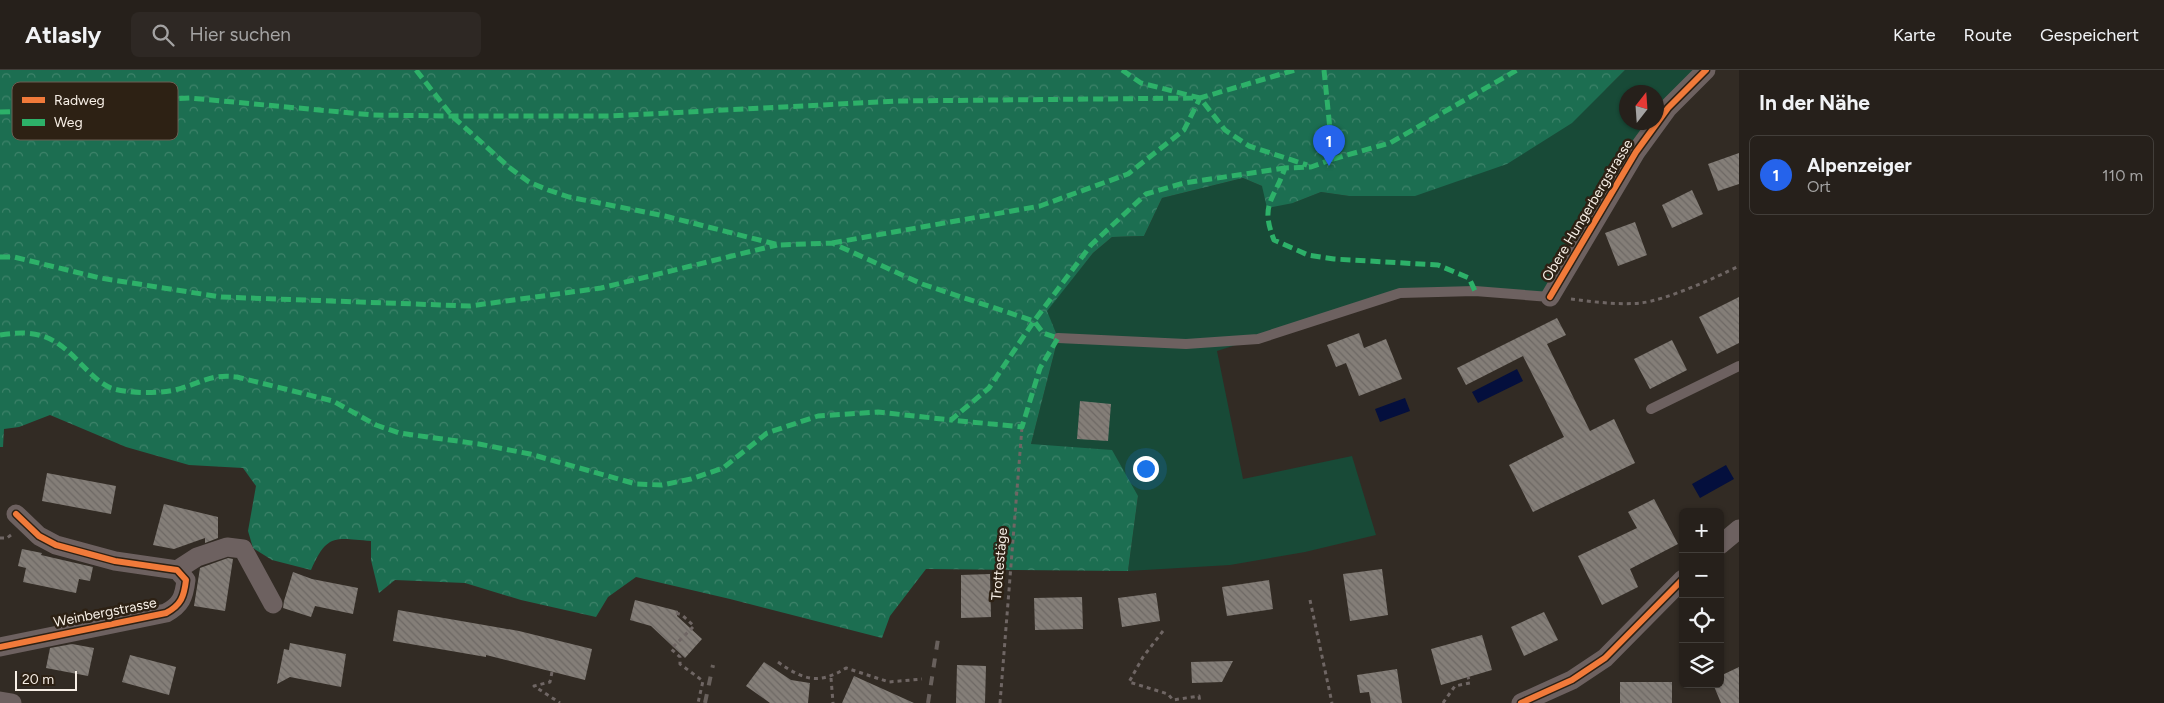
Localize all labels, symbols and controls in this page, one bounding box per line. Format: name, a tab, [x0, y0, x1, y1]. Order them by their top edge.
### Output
search box	[131, 12, 481, 57]
text: Atlasly	[25, 20, 101, 49]
icon: search	[149, 21, 177, 49]
text: Hier suchen	[189, 23, 291, 46]
text: Karte	[1893, 24, 1936, 46]
text: Route	[1964, 24, 2012, 46]
text: Gespeichert	[2040, 24, 2139, 46]
legend	[12, 82, 178, 140]
north arrow	[1619, 85, 1664, 130]
text: In der Nähe	[1759, 90, 1870, 115]
text: Radweg	[54, 92, 105, 109]
text: Weg	[54, 114, 83, 131]
pin: 1	[1313, 125, 1345, 166]
street label: Obere Hungerbergstrasse	[1538, 136, 1637, 284]
text: Alpenzeiger	[1807, 154, 1912, 177]
text: 1	[1773, 166, 1779, 185]
text: 110 m	[2102, 166, 2143, 185]
text: Ort	[1807, 177, 1831, 196]
your location	[1133, 456, 1159, 482]
map controls	[1679, 508, 1724, 688]
button: +	[1679, 508, 1724, 553]
street label: Trottestäge	[988, 527, 1011, 601]
button: −	[1679, 553, 1724, 598]
street label: Weinbergstrasse	[52, 594, 158, 631]
button: locate	[1679, 598, 1724, 643]
button: layers	[1679, 643, 1724, 688]
scale bar	[15, 668, 78, 691]
text: 20 m	[22, 671, 54, 688]

